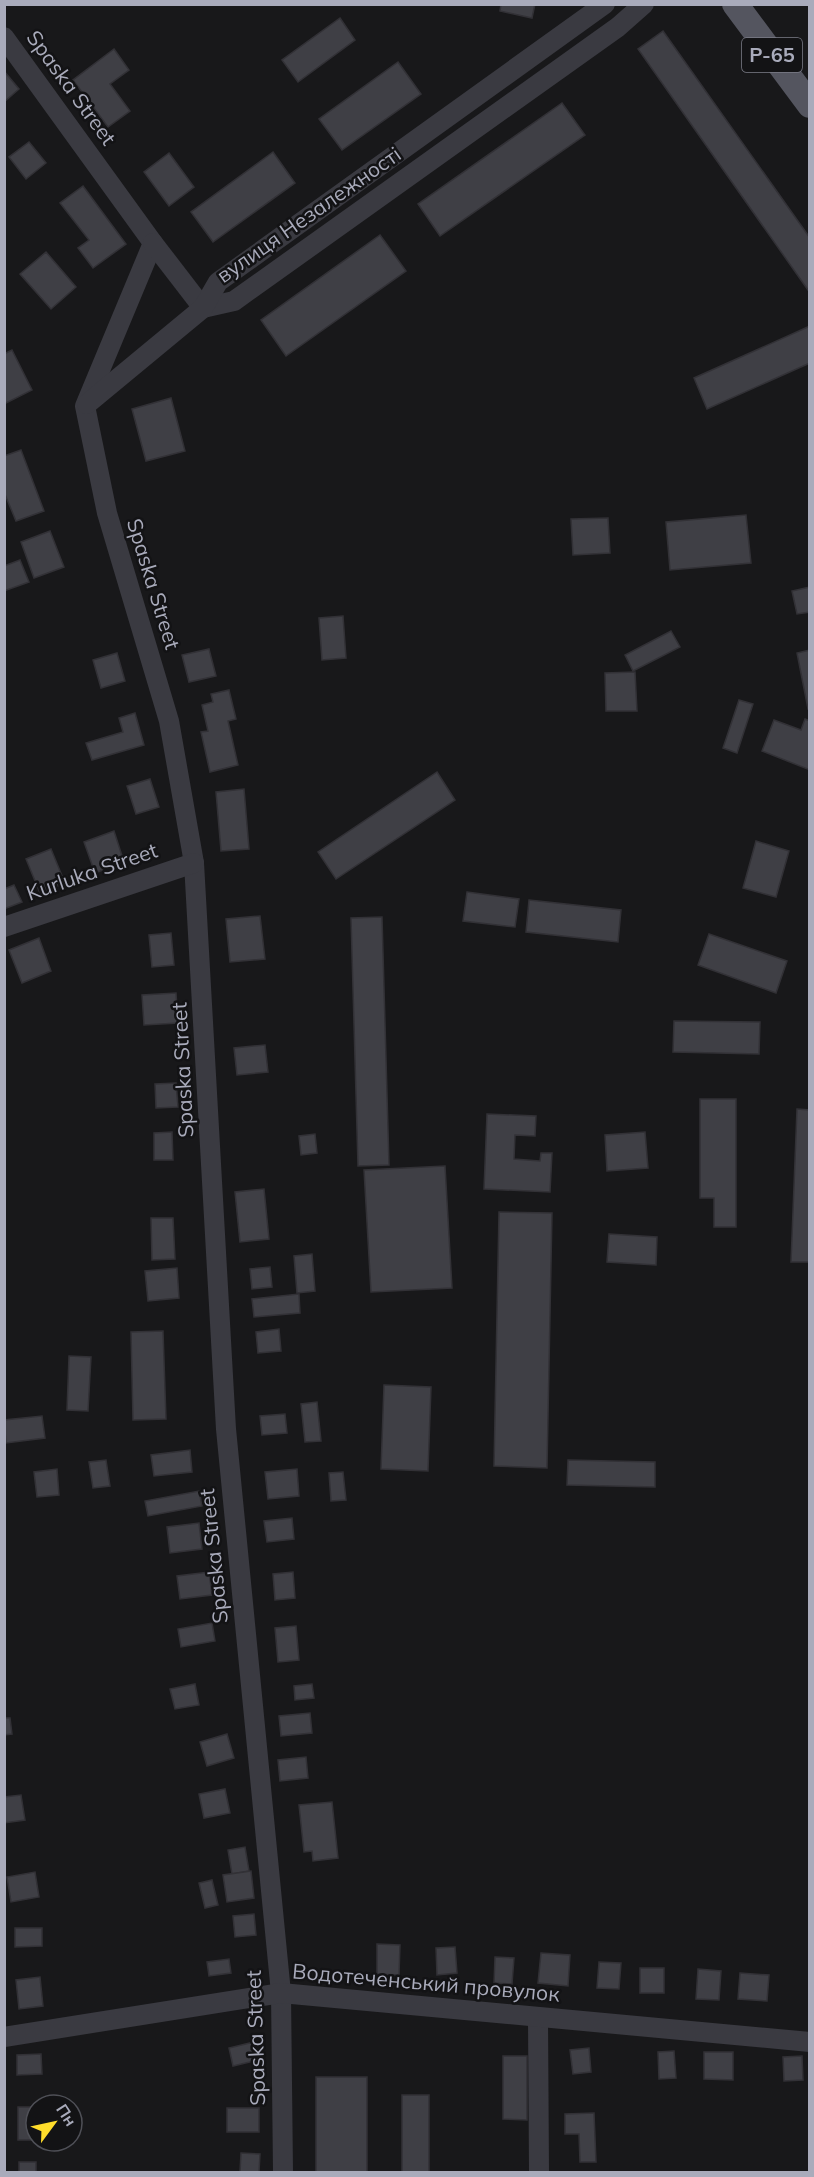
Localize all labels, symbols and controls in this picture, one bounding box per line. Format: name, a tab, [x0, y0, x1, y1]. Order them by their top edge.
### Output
street label: Spaska Street	[21, 25, 122, 150]
road number: Р-65	[742, 38, 802, 72]
street label: вулиця Незалежності	[211, 141, 406, 288]
street label: Spaska Street	[122, 515, 186, 652]
street label: Kurluka Street	[23, 836, 161, 906]
street label: Spaska Street	[165, 1002, 199, 1138]
street label: Spaska Street	[193, 1487, 233, 1625]
street label: Водотеченський провулок	[291, 1957, 562, 2007]
street label: Spaska Street	[240, 1970, 270, 2106]
north arrow	[24, 2093, 84, 2153]
text: Пн	[52, 2100, 81, 2130]

